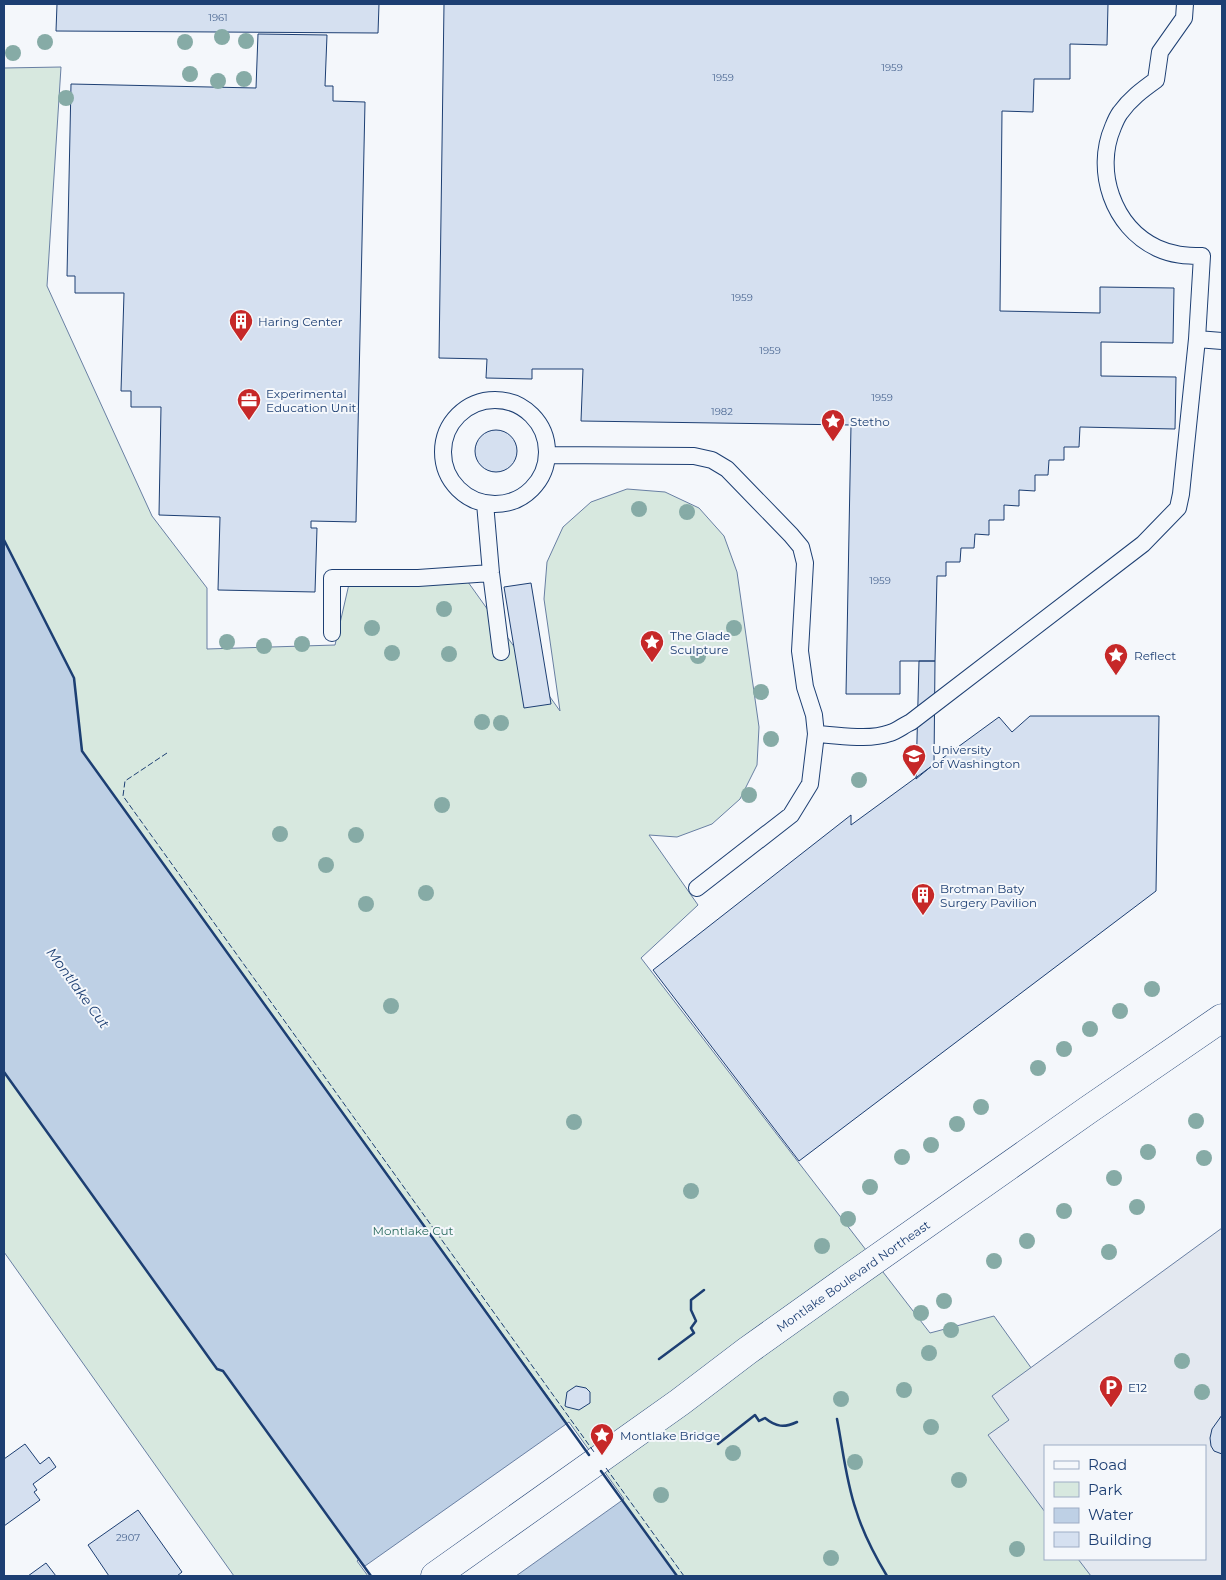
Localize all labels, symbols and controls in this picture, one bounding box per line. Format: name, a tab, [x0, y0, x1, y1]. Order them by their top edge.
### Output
house number: 1961	[208, 11, 228, 24]
house number: 1959	[881, 61, 903, 74]
house number: 1959	[712, 71, 734, 84]
house number: 1959	[731, 291, 753, 304]
building icon: Haring Center	[228, 308, 254, 342]
place label: Haring Center	[258, 314, 343, 329]
house number: 1959	[759, 344, 781, 357]
place label: Experimental Education Unit	[266, 386, 357, 415]
office icon: Experimental Education Unit	[236, 387, 262, 421]
house number: 1959	[871, 391, 893, 404]
house number: 1982	[711, 405, 733, 418]
place icon: Stetho	[820, 408, 846, 442]
place label: Stetho	[850, 414, 890, 429]
house number: 1959	[869, 574, 891, 587]
place label: The Glade Sculpture	[670, 628, 730, 657]
place icon: The Glade Sculpture	[639, 629, 665, 663]
place icon: Reflect	[1103, 642, 1129, 676]
place label: Reflect	[1134, 648, 1176, 663]
place label: University of Washington	[932, 742, 1020, 771]
school or university icon: University of Washington	[901, 743, 927, 777]
place label: Brotman Baty Surgery Pavilion	[940, 881, 1037, 910]
building icon: Brotman Baty Surgery Pavilion	[910, 882, 936, 916]
water label: Montlake Cut	[43, 944, 114, 1032]
street label: Montlake Boulevard Northeast	[773, 1217, 933, 1335]
park label: Montlake Cut	[373, 1223, 454, 1238]
parking icon: E12	[1098, 1374, 1124, 1408]
place label: E12	[1128, 1380, 1147, 1395]
place icon: Montlake Bridge	[589, 1422, 615, 1456]
place label: Montlake Bridge	[620, 1428, 720, 1443]
legend	[1044, 1445, 1206, 1560]
text: Road	[1088, 1455, 1127, 1474]
text: Park	[1088, 1480, 1122, 1499]
text: Water	[1088, 1505, 1134, 1524]
text: Building	[1088, 1530, 1152, 1549]
house number: 2907	[116, 1531, 140, 1544]

